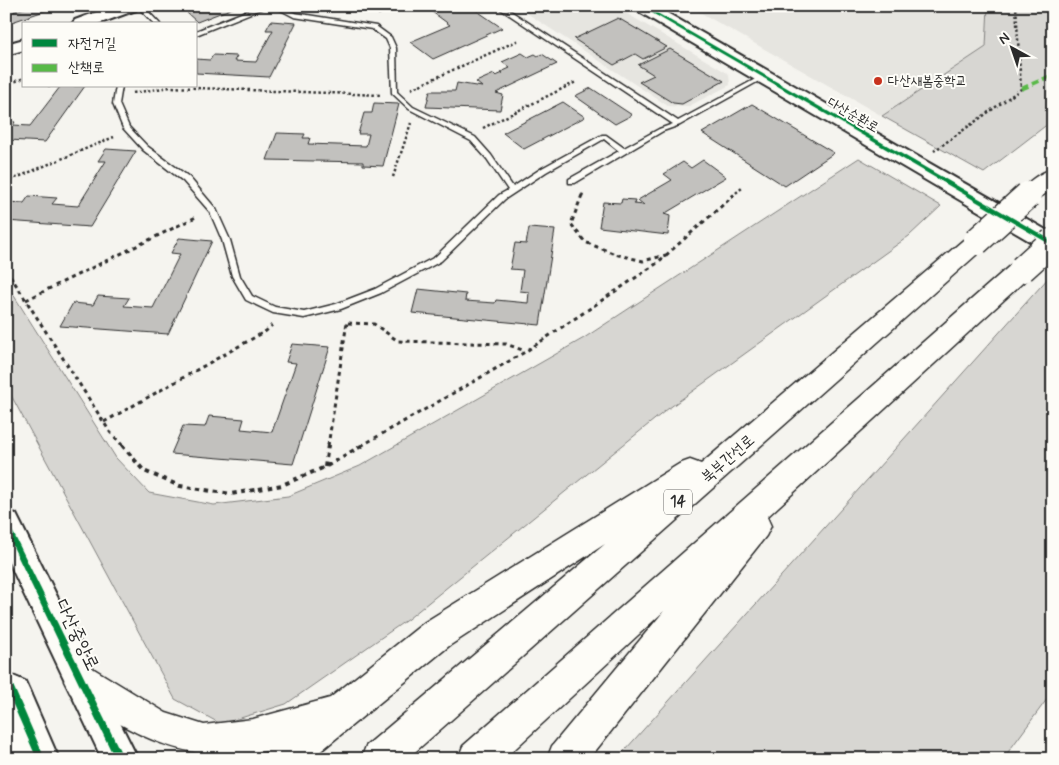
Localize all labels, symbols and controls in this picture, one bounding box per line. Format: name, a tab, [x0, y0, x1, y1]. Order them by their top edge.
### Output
legend	[22, 22, 198, 88]
north arrow	[986, 22, 1036, 72]
text: N	[995, 29, 1014, 49]
text: 자전거길	[68, 34, 116, 54]
text: 산책로	[68, 58, 104, 78]
place label: 다산새봄중학교	[888, 72, 967, 90]
marker: 다산새봄중학교	[872, 75, 884, 87]
street label: 다산순환로	[824, 93, 882, 137]
street label: 북부간선로	[697, 430, 759, 488]
road number: 14	[664, 490, 692, 514]
street label: 다산중앙로	[49, 595, 105, 675]

